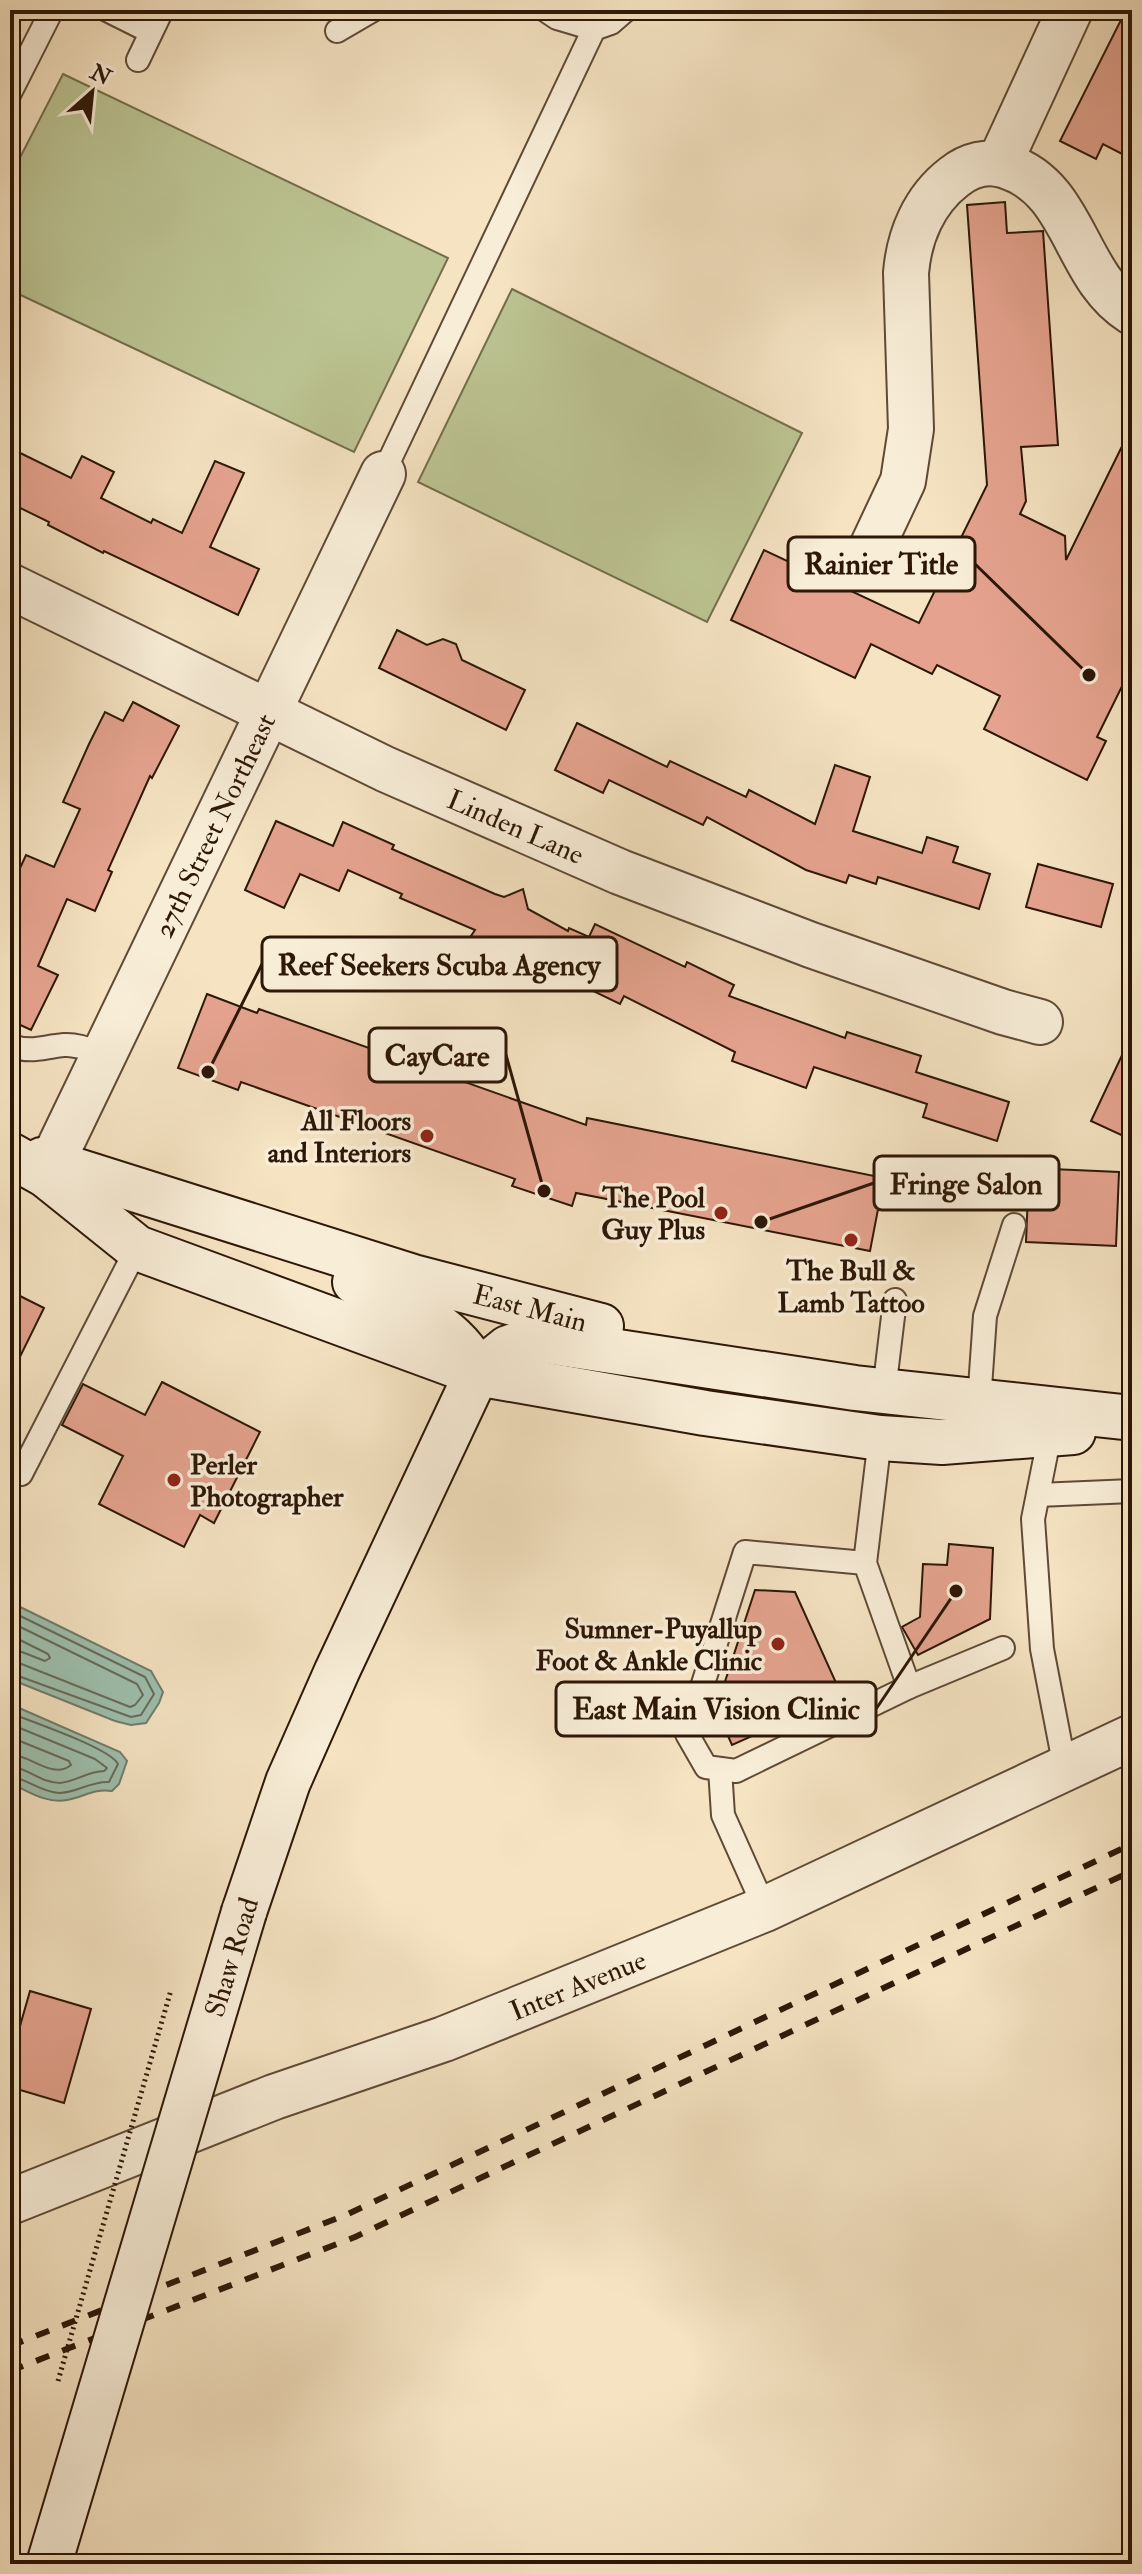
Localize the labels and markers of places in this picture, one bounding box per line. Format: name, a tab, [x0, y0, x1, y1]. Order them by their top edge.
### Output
callout: Rainier Title	[788, 537, 975, 591]
callout: Reef Seekers Scuba Agency	[262, 937, 617, 991]
callout: CayCare	[369, 1028, 506, 1082]
place label: All Floors and Interiors	[268, 1104, 411, 1171]
marker: All Floors and Interiors	[418, 1127, 436, 1145]
callout: Fringe Salon	[874, 1156, 1059, 1210]
place label: The Pool Guy Plus	[601, 1181, 706, 1248]
marker: The Pool Guy Plus	[712, 1204, 730, 1222]
marker: The Bull & Lamb Tattoo	[842, 1231, 860, 1249]
place label: The Bull & Lamb Tattoo	[777, 1254, 925, 1321]
place label: Perler Photographer	[190, 1448, 344, 1515]
marker: Perler Photographer	[165, 1471, 183, 1489]
place label: Sumner-Puyallup Foot & Ankle Clinic	[535, 1612, 763, 1679]
marker: Sumner-Puyallup Foot & Ankle Clinic	[769, 1635, 787, 1653]
callout: East Main Vision Clinic	[556, 1682, 876, 1736]

